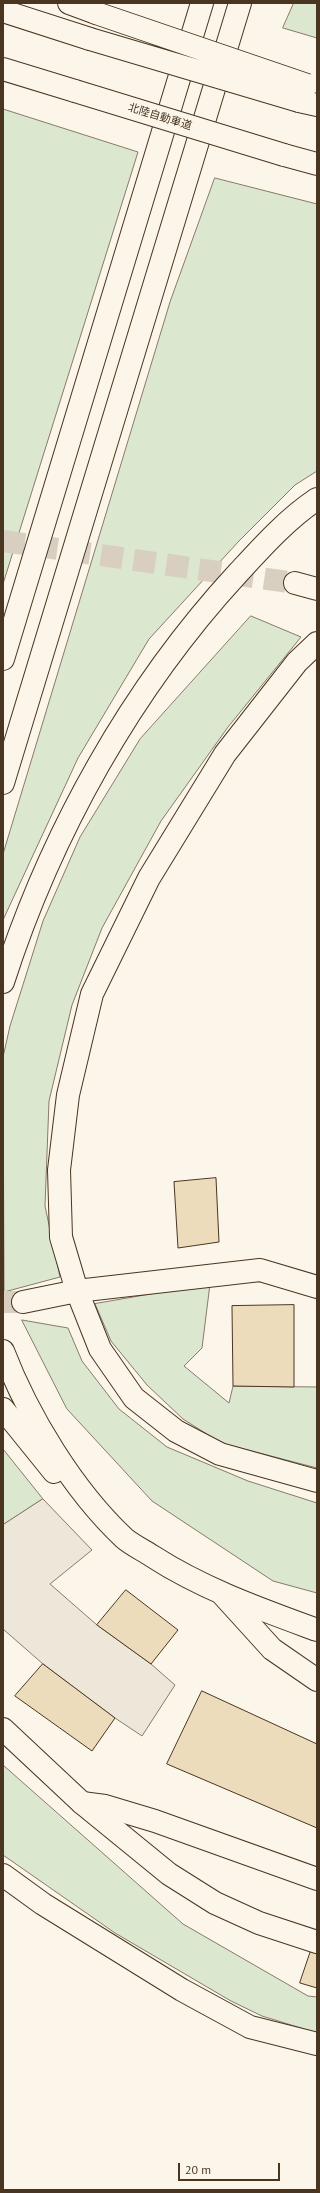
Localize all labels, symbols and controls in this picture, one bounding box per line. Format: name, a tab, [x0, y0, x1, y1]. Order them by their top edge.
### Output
street label: 北陸自動車道	[127, 101, 193, 133]
scale bar	[180, 2155, 282, 2181]
text: 20 m	[185, 2162, 211, 2177]

